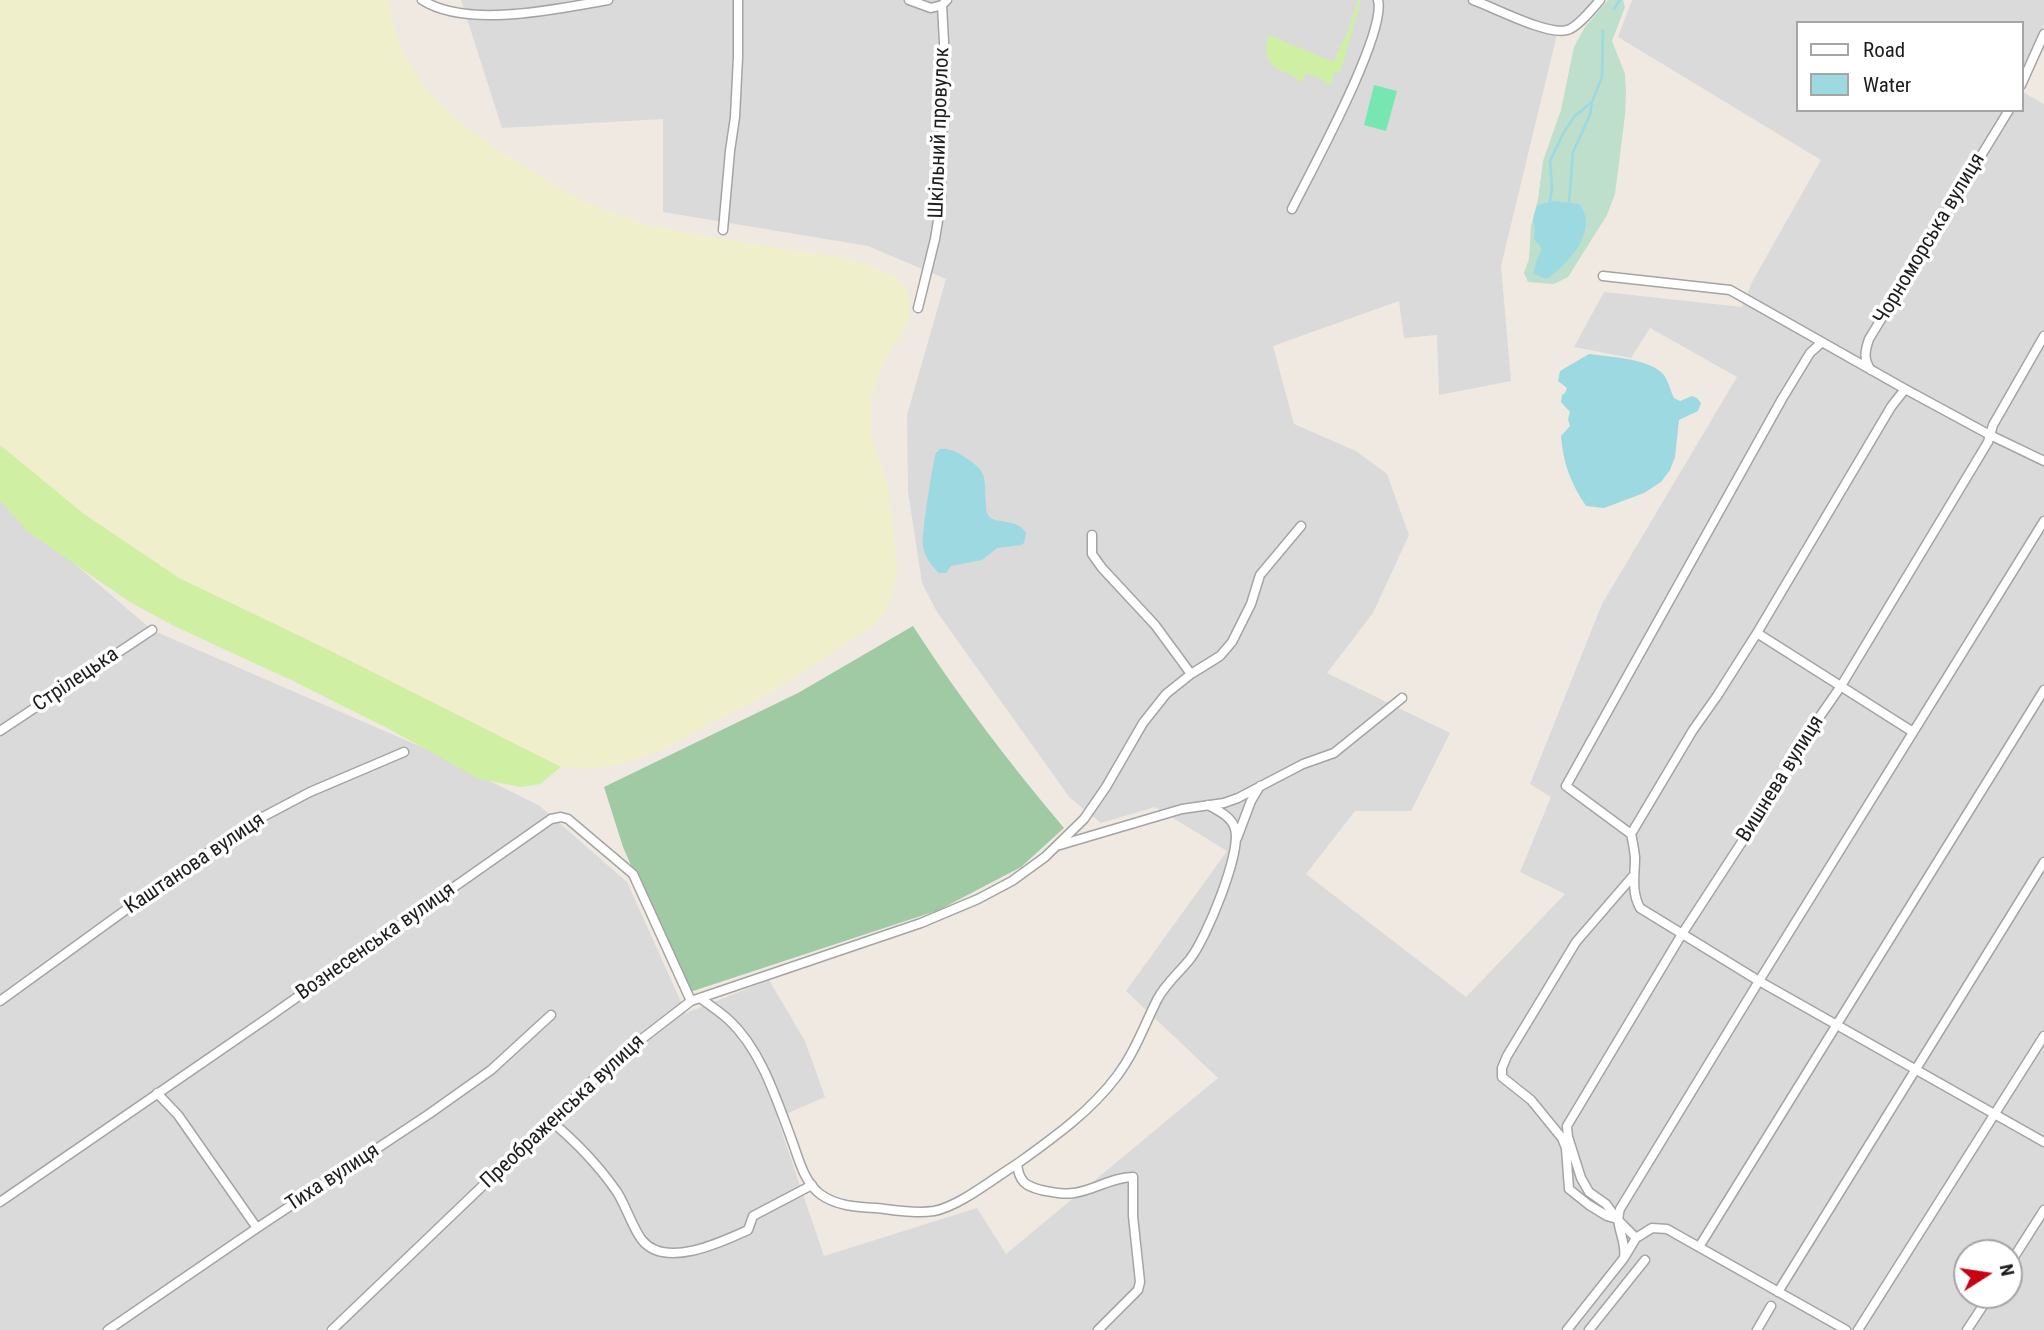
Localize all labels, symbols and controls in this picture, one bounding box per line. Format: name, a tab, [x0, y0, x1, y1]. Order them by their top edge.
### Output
legend	[1796, 21, 2023, 112]
text: Road	[1863, 38, 1905, 62]
street label: Шкільний провулок	[924, 47, 956, 219]
text: Water	[1863, 73, 1911, 97]
street label: Чорноморська вулиця	[1869, 149, 1991, 329]
street label: Стрілецька	[28, 642, 124, 718]
street label: Вишнева вулиця	[1732, 711, 1830, 847]
street label: Каштанова вулиця	[120, 808, 270, 920]
street label: Вознесенська вулиця	[292, 878, 460, 1006]
street label: Преображенська вулиця	[476, 1030, 650, 1194]
street label: Тиха вулиця	[282, 1139, 384, 1217]
north arrow	[1953, 1239, 2023, 1309]
text: N	[1995, 1262, 2020, 1278]

